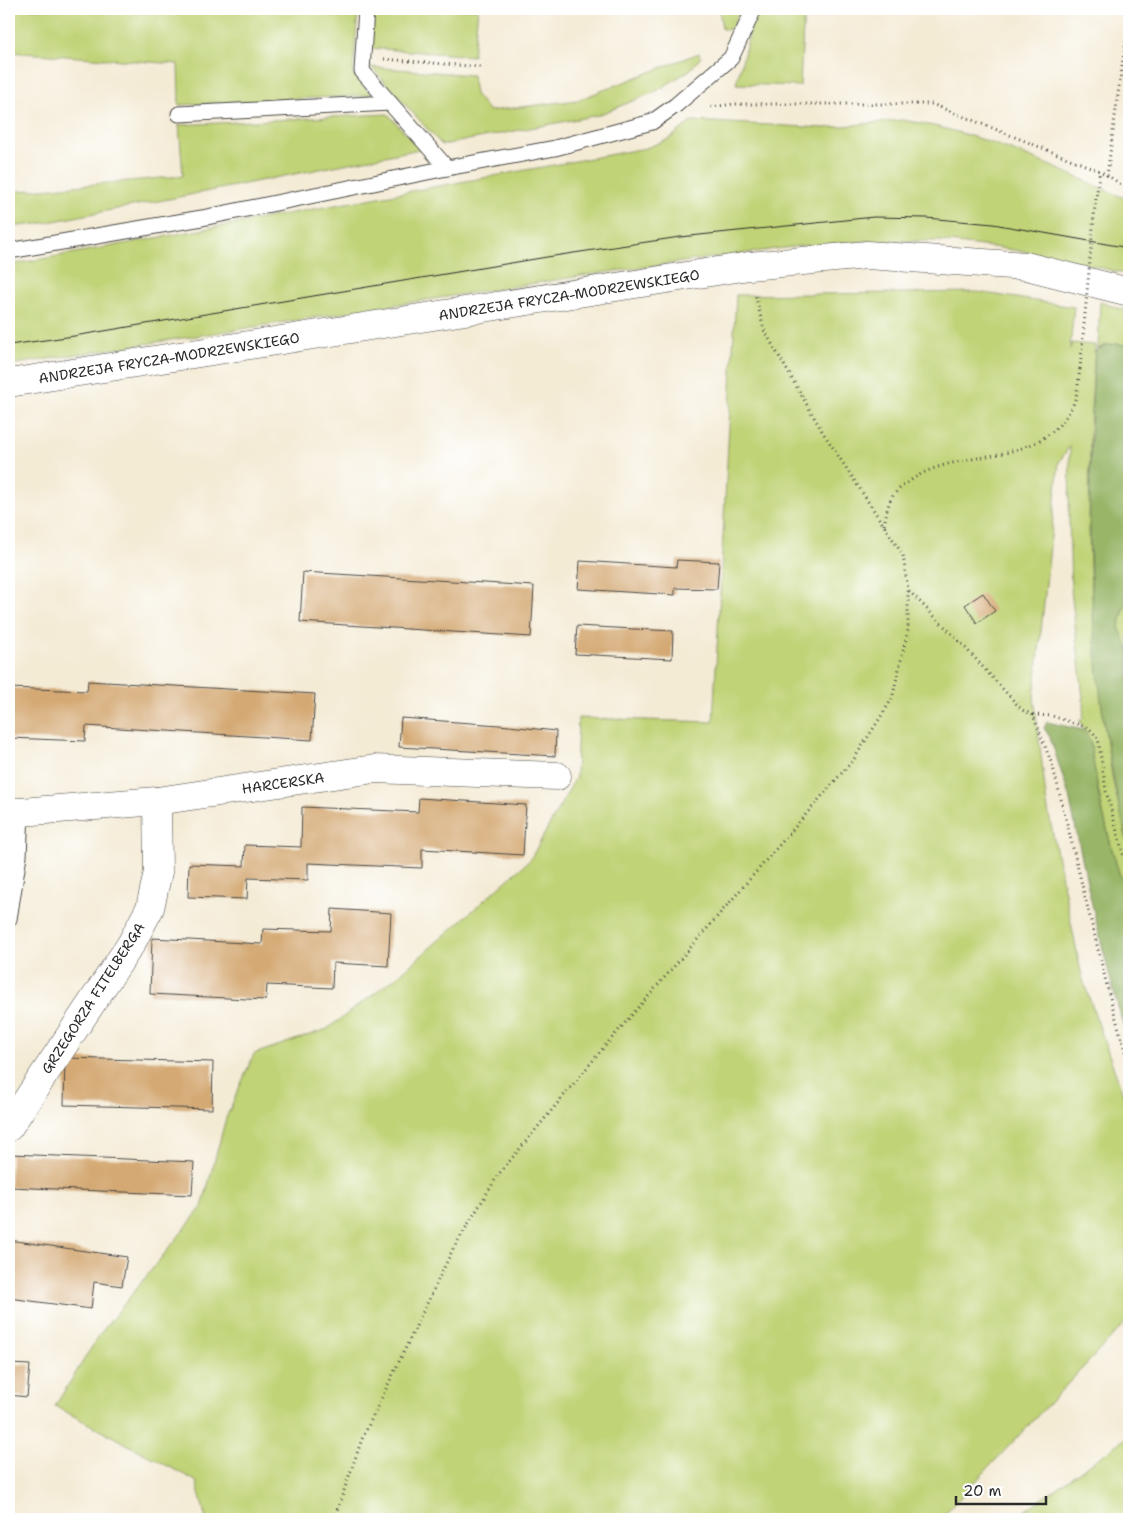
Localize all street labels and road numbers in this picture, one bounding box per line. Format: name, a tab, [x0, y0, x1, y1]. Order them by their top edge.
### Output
street label: ANDRZEJA FRYCZA-MODRZEWSKIEGO	[437, 265, 701, 325]
street label: ANDRZEJA FRYCZA-MODRZEWSKIEGO	[37, 328, 301, 388]
street label: HARCERSKA	[241, 768, 325, 798]
street label: GRZEGORZA FITELBERGA	[37, 919, 149, 1077]

